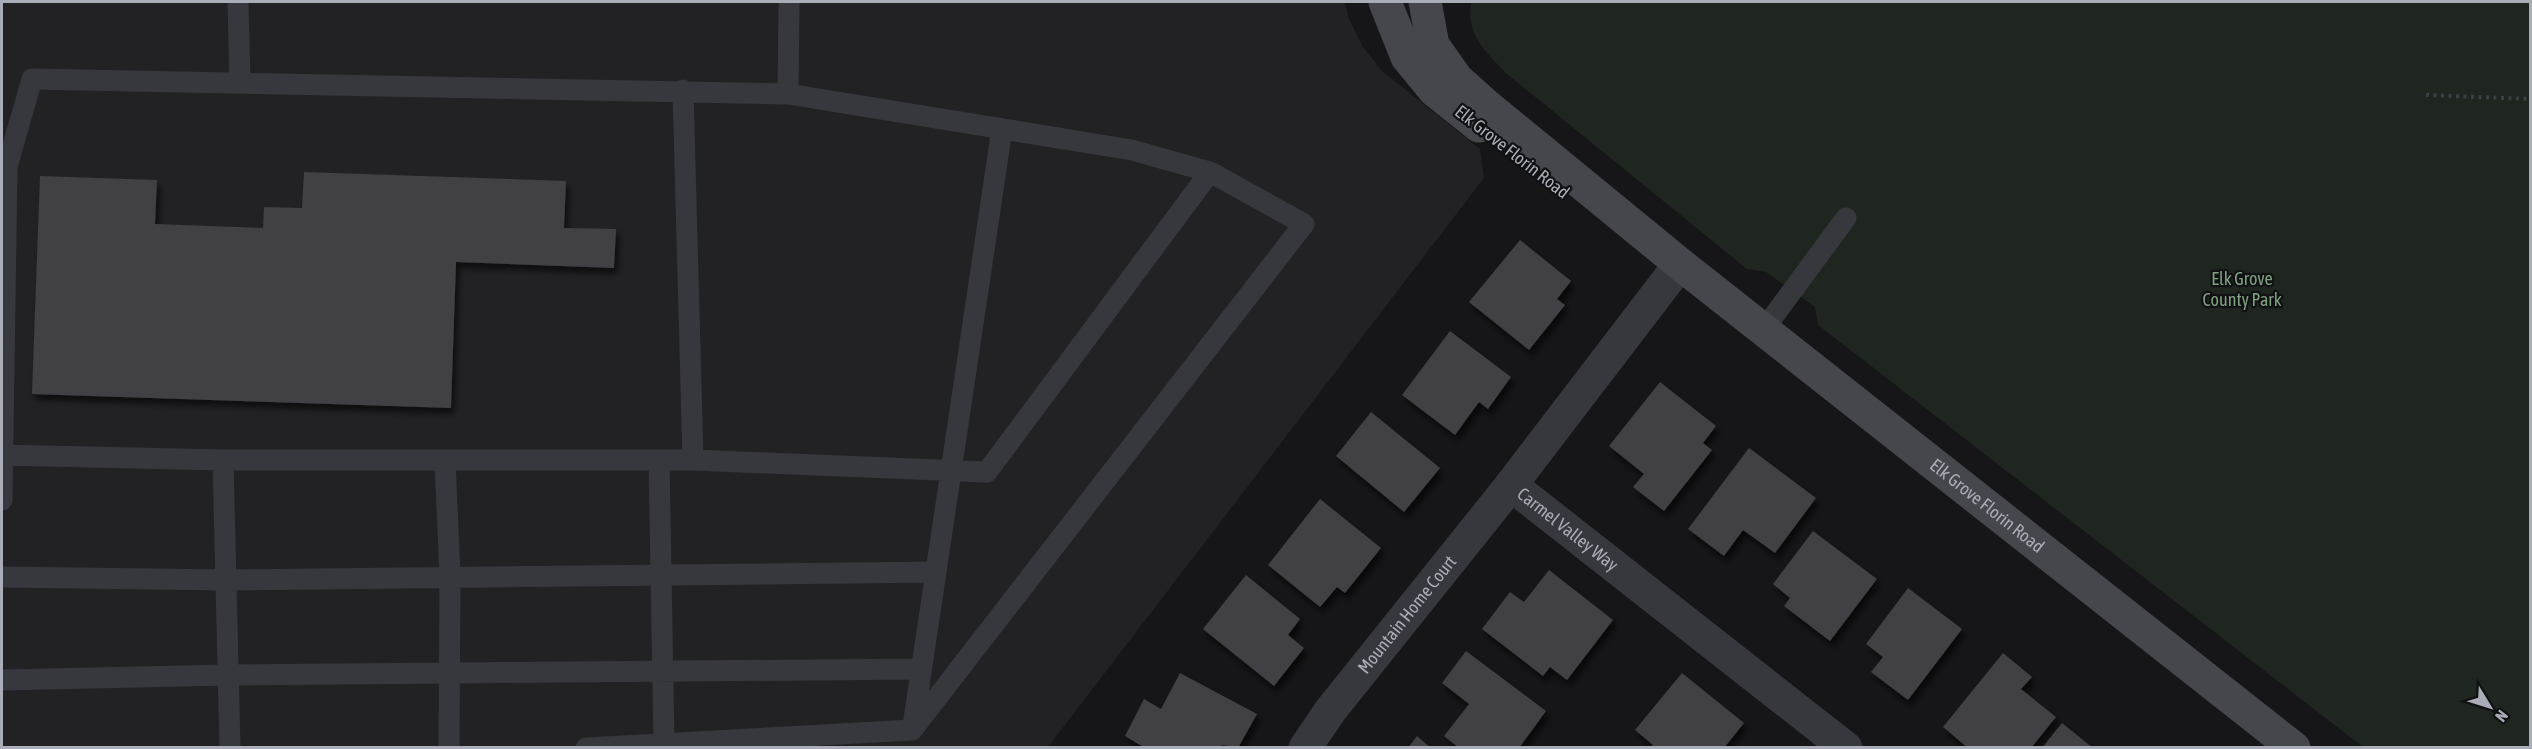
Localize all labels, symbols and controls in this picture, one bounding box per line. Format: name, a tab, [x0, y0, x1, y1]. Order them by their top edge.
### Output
street label: Elk Grove Florin Road	[1451, 101, 1574, 203]
park label: Elk Grove County Park	[2202, 268, 2282, 310]
street label: Elk Grove Florin Road	[1926, 454, 2048, 557]
street label: Carmel Valley Way	[1513, 483, 1623, 575]
street label: Mountain Home Court	[1353, 551, 1460, 678]
north arrow	[2460, 677, 2520, 737]
text: N	[2492, 707, 2512, 726]

